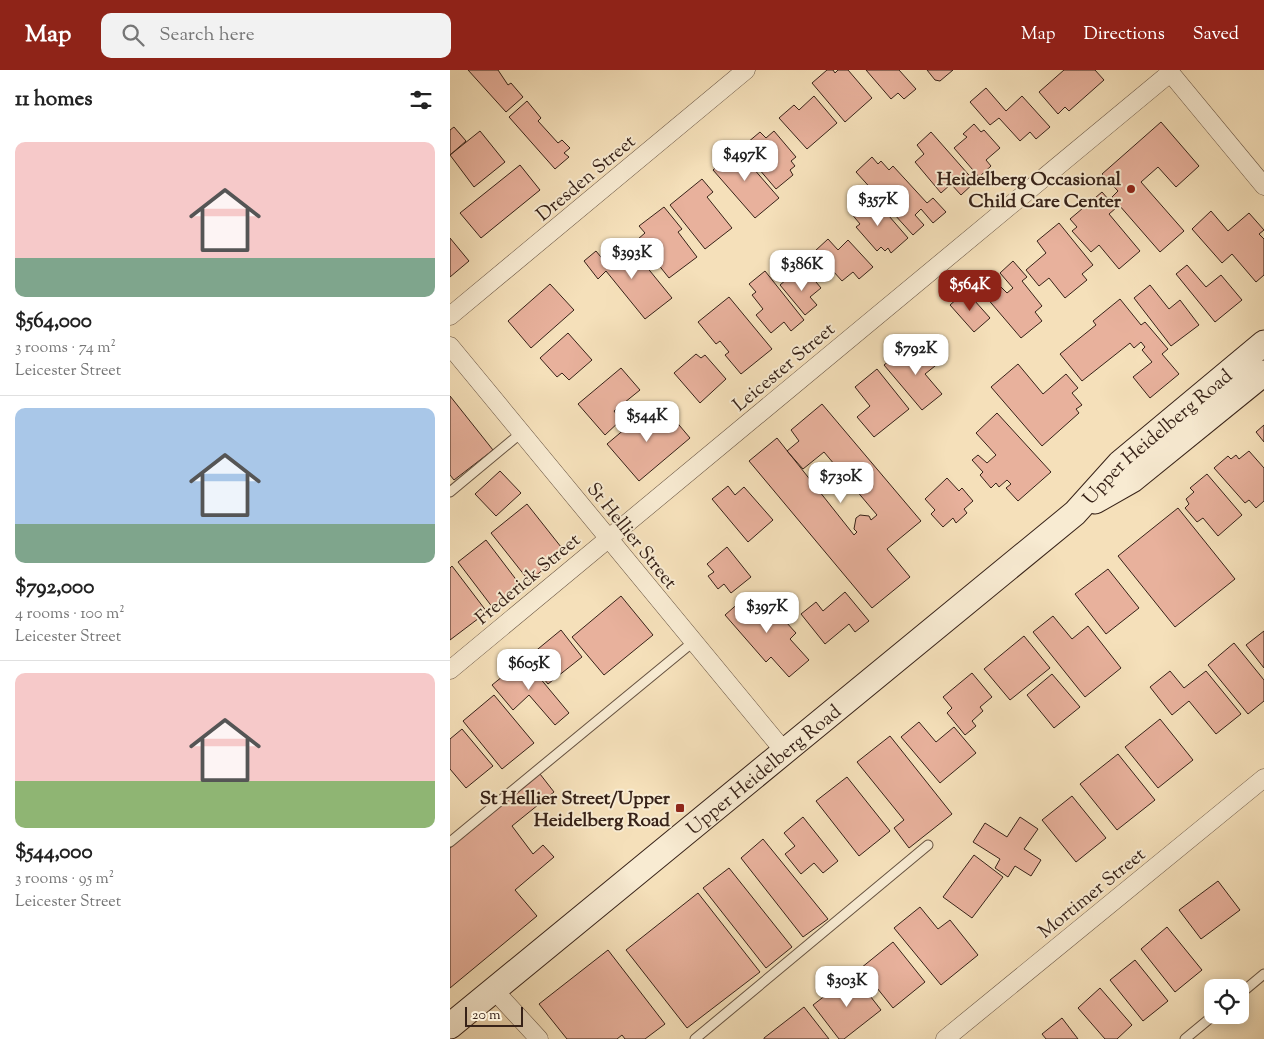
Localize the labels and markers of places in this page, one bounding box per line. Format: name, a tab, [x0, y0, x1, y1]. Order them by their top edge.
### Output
pin: $497K	[710, 140, 780, 182]
place label: Heidelberg Occasional Child Care Center	[937, 167, 1122, 216]
marker: Heidelberg Occasional Child Care Center	[1125, 183, 1137, 195]
pin: $357K	[843, 184, 913, 227]
pin: $393K	[597, 238, 667, 280]
pin: $386K	[767, 250, 837, 292]
pin: $564K	[935, 270, 1005, 312]
pin: $792K	[881, 334, 951, 376]
pin: $544K	[612, 400, 682, 443]
pin: $730K	[806, 462, 876, 504]
pin: $397K	[732, 592, 802, 634]
pin: $605K	[494, 648, 564, 691]
place label: St Hellier Street/Upper Heidelberg Road	[480, 786, 671, 835]
marker: St Hellier Street/Upper Heidelberg Road	[674, 802, 686, 814]
pin: $303K	[812, 966, 882, 1008]

